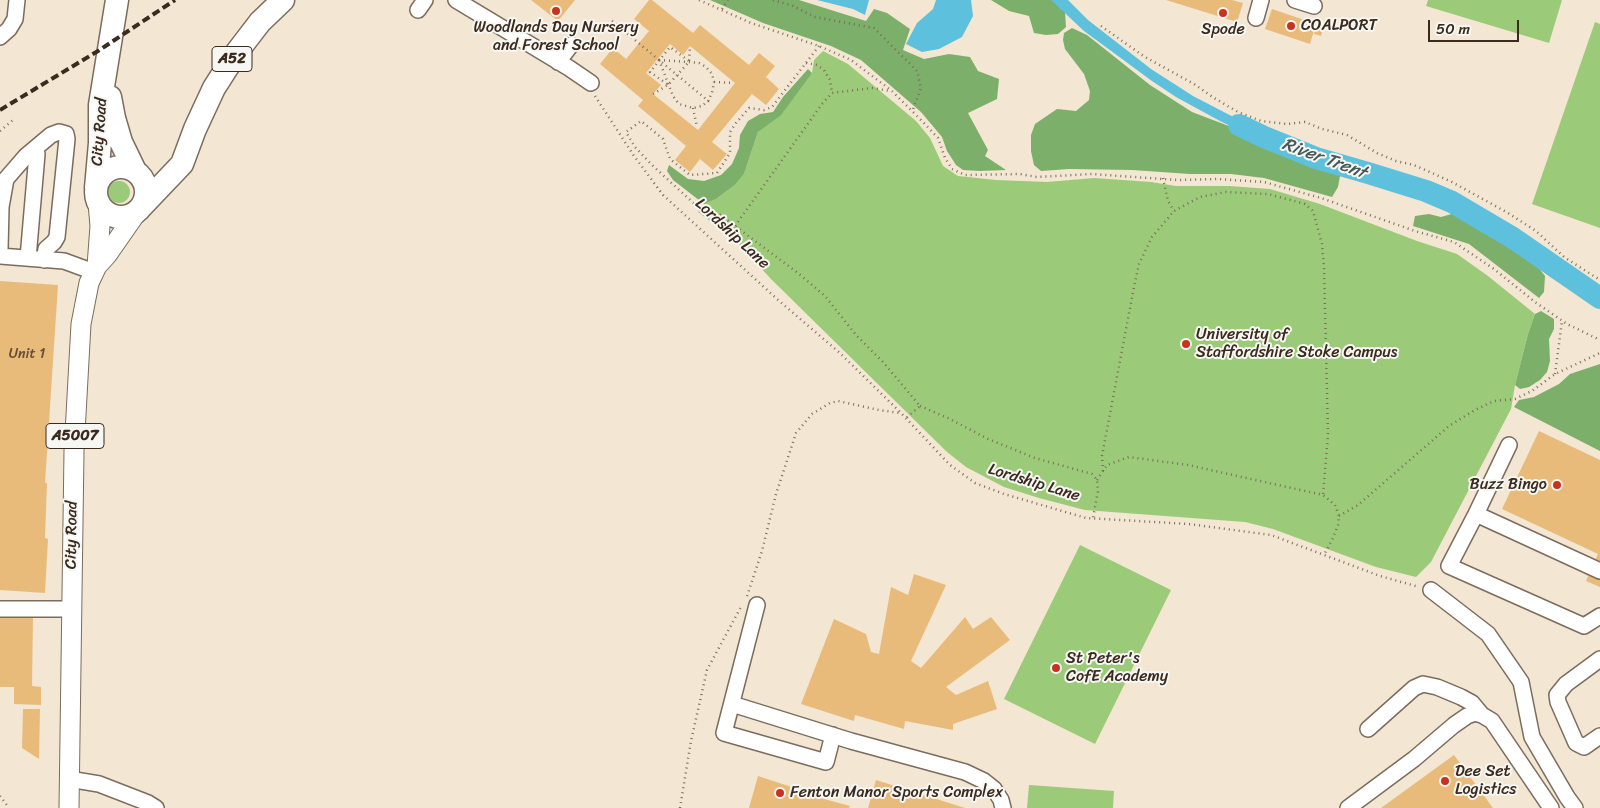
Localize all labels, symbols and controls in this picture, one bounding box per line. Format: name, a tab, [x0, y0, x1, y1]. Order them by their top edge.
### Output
marker: Woodlands Day Nursery and Forest School	[550, 5, 562, 17]
marker: Spode	[1217, 7, 1229, 19]
scale bar	[1430, 10, 1521, 42]
place label: COALPORT	[1301, 16, 1377, 36]
text: 50 m	[1436, 16, 1470, 42]
place label: Woodlands Day Nursery and Forest School	[474, 18, 638, 56]
place label: Spode	[1201, 20, 1245, 40]
marker: COALPORT	[1285, 20, 1297, 32]
road number: A52	[212, 46, 252, 72]
street label: City Road	[88, 97, 112, 167]
water label: River Trent	[1279, 134, 1369, 184]
street label: Lordship Lane	[691, 195, 773, 273]
place label: University of Staffordshire Stoke Campus	[1196, 325, 1397, 363]
marker: University of Staffordshire Stoke Campus	[1180, 338, 1192, 350]
house number: Unit 1	[9, 346, 45, 362]
road number: A5007	[46, 424, 104, 448]
street label: Lordship Lane	[986, 460, 1082, 506]
place label: Buzz Bingo	[1470, 475, 1547, 495]
marker: Buzz Bingo	[1551, 479, 1563, 491]
street label: City Road	[62, 501, 82, 569]
place label: St Peter's CofE Academy	[1066, 649, 1168, 687]
marker: St Peter's CofE Academy	[1050, 662, 1062, 674]
place label: Dee Set Logistics	[1455, 762, 1517, 800]
marker: Dee Set Logistics	[1439, 775, 1451, 787]
place label: Fenton Manor Sports Complex	[790, 783, 1003, 803]
marker: Fenton Manor Sports Complex	[774, 787, 786, 799]

